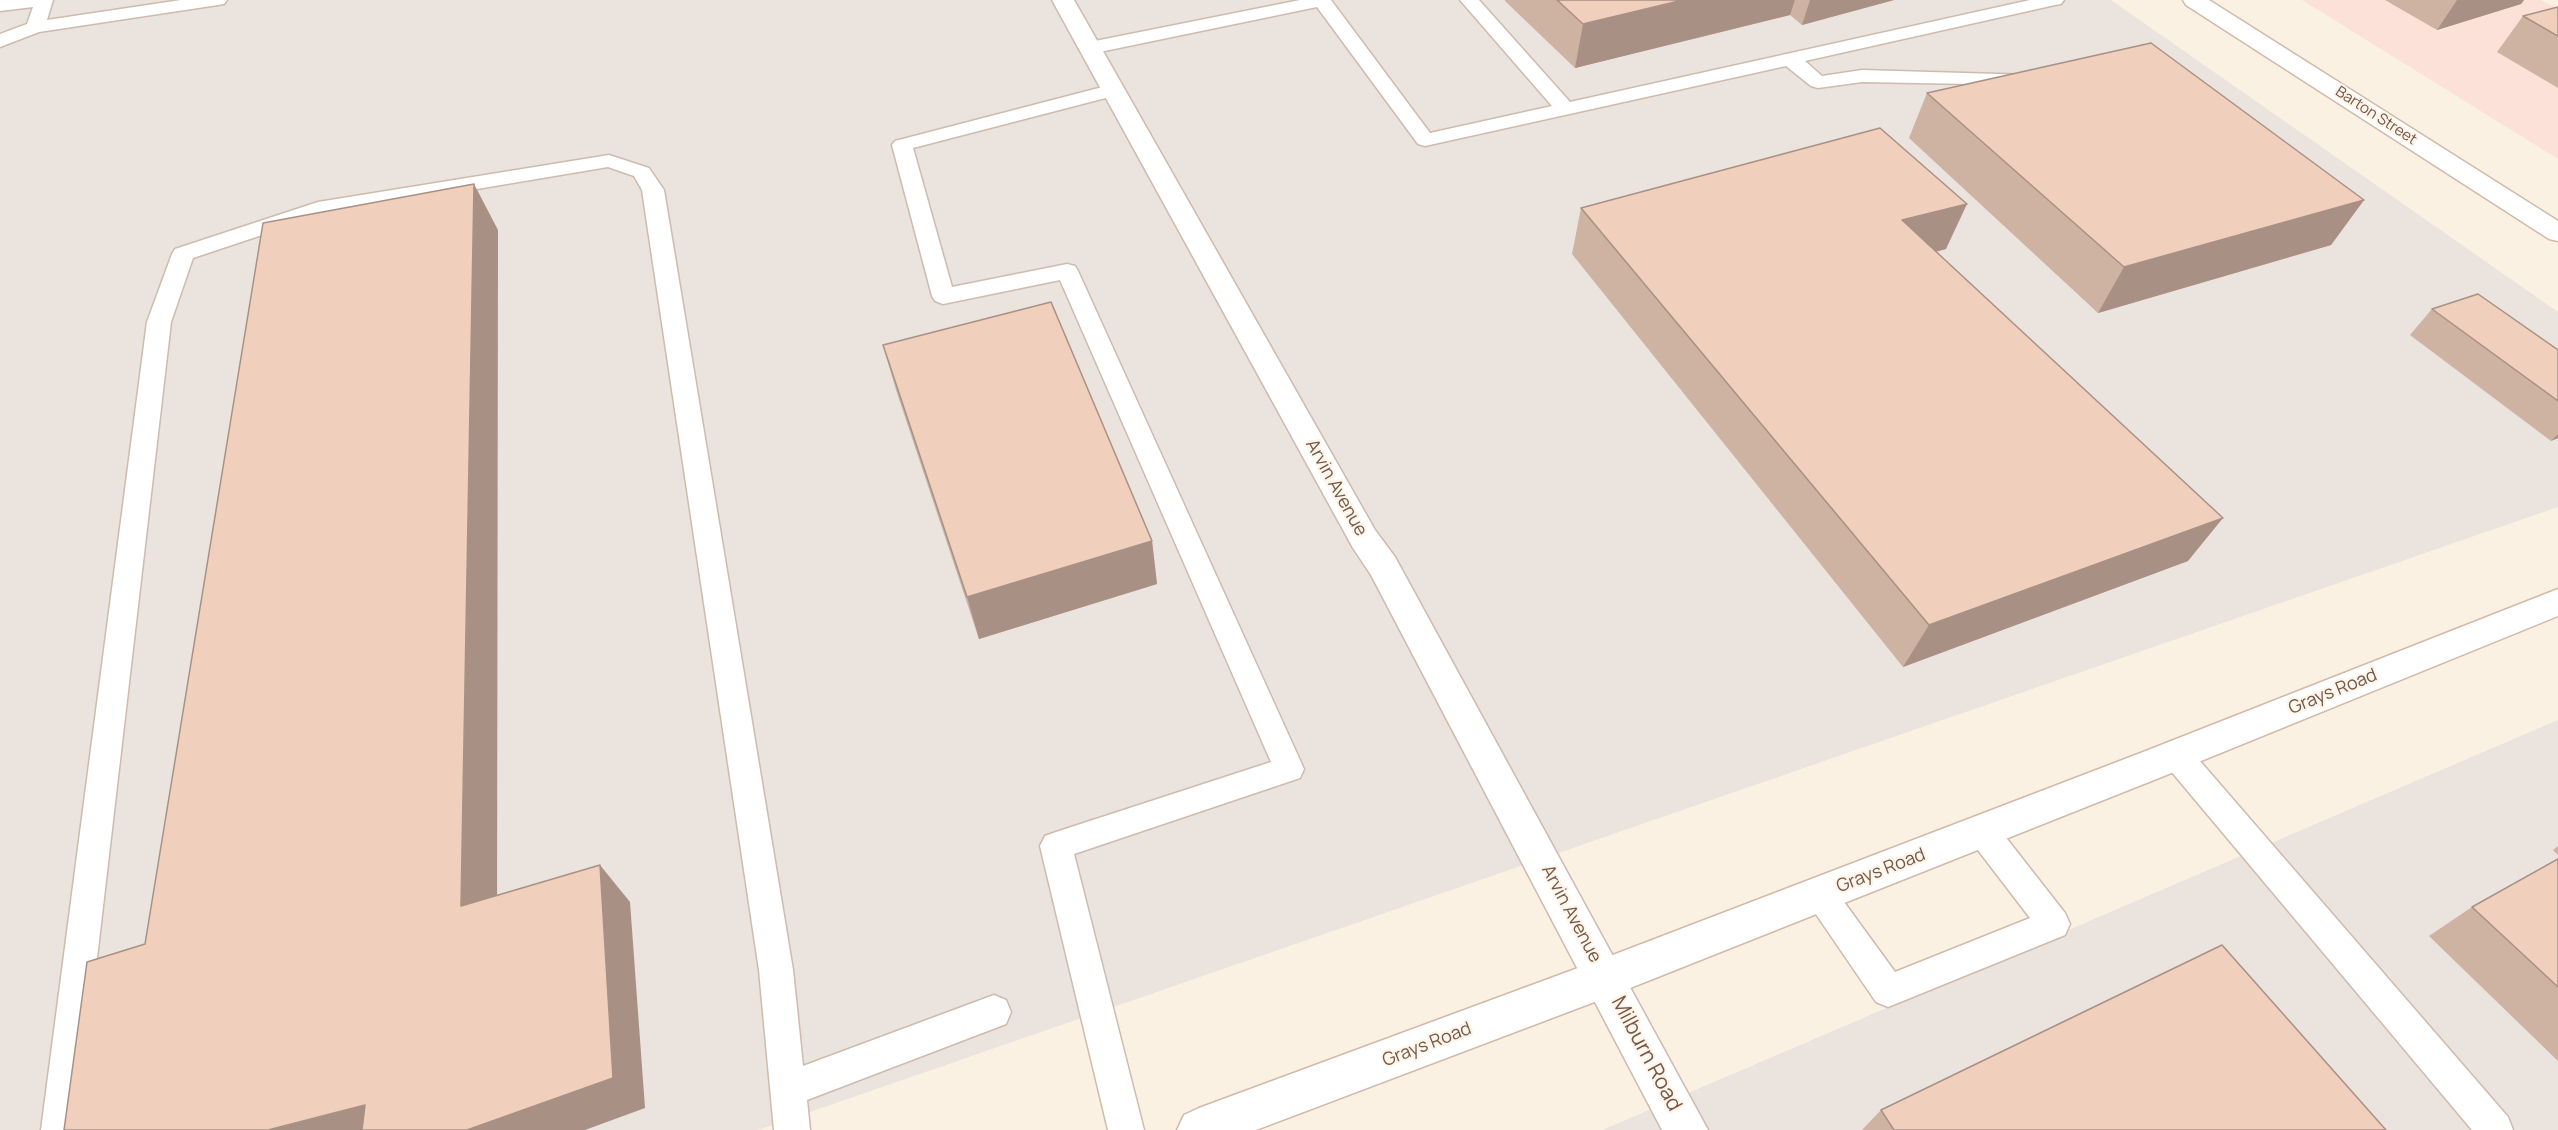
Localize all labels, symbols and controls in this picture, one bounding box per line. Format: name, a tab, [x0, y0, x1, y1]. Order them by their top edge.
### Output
street label: Barton Street	[2332, 83, 2420, 149]
street label: Arvin Avenue	[1301, 436, 1371, 540]
street label: Grays Road	[2286, 664, 2380, 720]
street label: Grays Road	[1833, 844, 1929, 898]
street label: Arvin Avenue	[1536, 862, 1606, 966]
street label: Milburn Road	[1605, 992, 1687, 1116]
street label: Grays Road	[1379, 1018, 1475, 1072]

